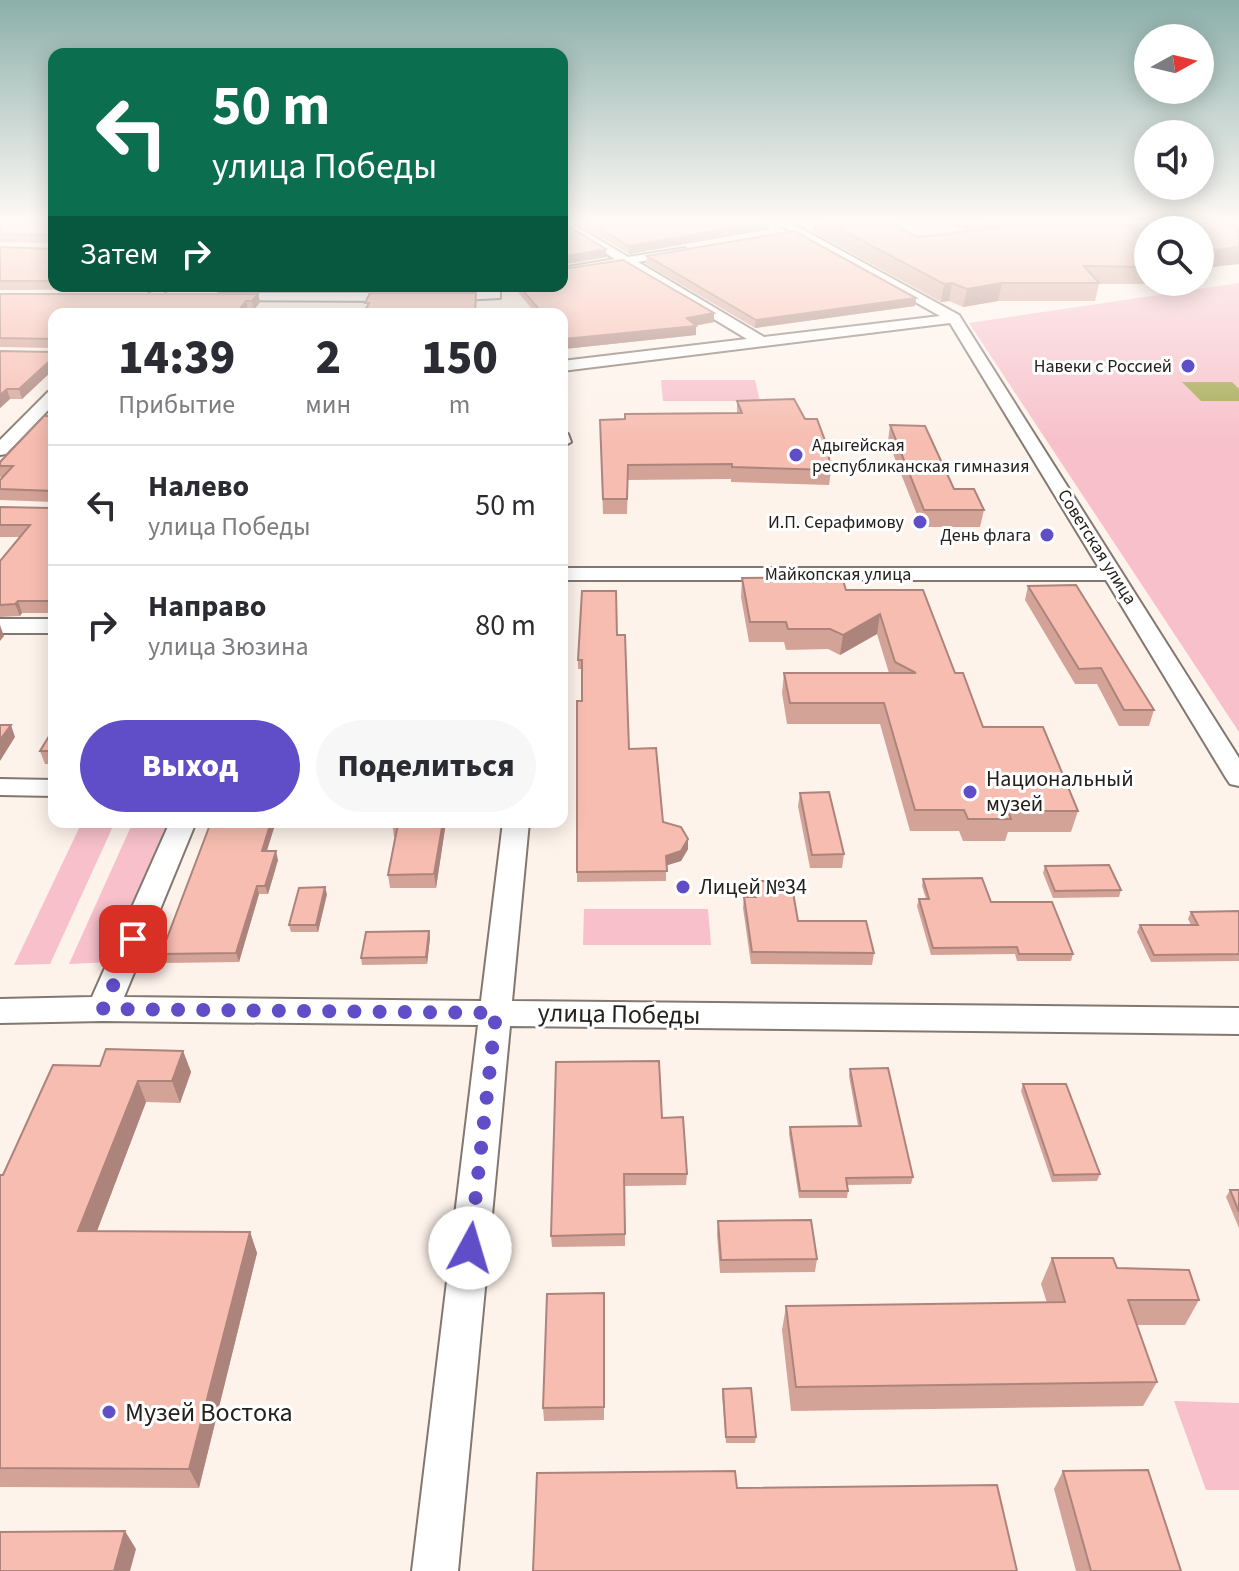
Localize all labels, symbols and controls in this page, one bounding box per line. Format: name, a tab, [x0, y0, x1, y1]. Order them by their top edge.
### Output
north arrow	[1134, 24, 1214, 104]
map controls	[1134, 24, 1214, 296]
text: 50 m	[212, 67, 330, 146]
icon: left	[80, 80, 184, 184]
button: sound	[1134, 120, 1214, 200]
text: улица Победы	[212, 141, 437, 192]
button: search	[1134, 216, 1214, 296]
icon: right	[174, 232, 218, 276]
text: Затем	[80, 233, 158, 276]
text: 14:39	[118, 324, 235, 392]
text: 2	[315, 324, 341, 392]
text: 150	[421, 324, 498, 392]
place label: Навеки с Россией	[1034, 354, 1172, 379]
marker: Навеки с Россией	[1179, 357, 1197, 375]
text: Прибытие	[118, 386, 235, 423]
text: мин	[305, 386, 351, 423]
text: m	[449, 386, 470, 423]
place label: Адыгейская республиканская гимназия	[812, 433, 1029, 479]
marker: Адыгейская республиканская гимназия	[787, 446, 805, 464]
text: Налево	[148, 465, 249, 508]
icon: left	[80, 483, 124, 527]
text: 50 m	[475, 484, 536, 527]
street label: Советская улица	[1051, 484, 1143, 610]
text: улица Победы	[148, 508, 311, 545]
place label: И.П. Серафимову	[768, 510, 905, 535]
marker: И.П. Серафимову	[911, 513, 929, 531]
place label: День флага	[940, 523, 1031, 548]
marker: День флага	[1038, 526, 1056, 544]
street label: Майкопская улица	[765, 562, 911, 587]
text: Направо	[148, 585, 266, 628]
icon: right	[80, 603, 124, 647]
text: 80 m	[475, 604, 536, 647]
text: улица Зюзина	[148, 628, 309, 665]
button: Выход	[80, 720, 300, 812]
button: Поделиться	[316, 720, 536, 812]
place label: Национальный музей	[986, 763, 1134, 820]
marker: Национальный музей	[961, 783, 979, 801]
place label: Лицей №34	[699, 871, 807, 903]
marker: Лицей №34	[674, 878, 692, 896]
pin	[99, 905, 167, 973]
icon: arrive	[111, 917, 155, 961]
street label: улица Победы	[537, 994, 701, 1034]
position arrow	[428, 1206, 512, 1290]
place label: Музей Востока	[125, 1394, 293, 1431]
marker: Музей Востока	[100, 1403, 118, 1421]

